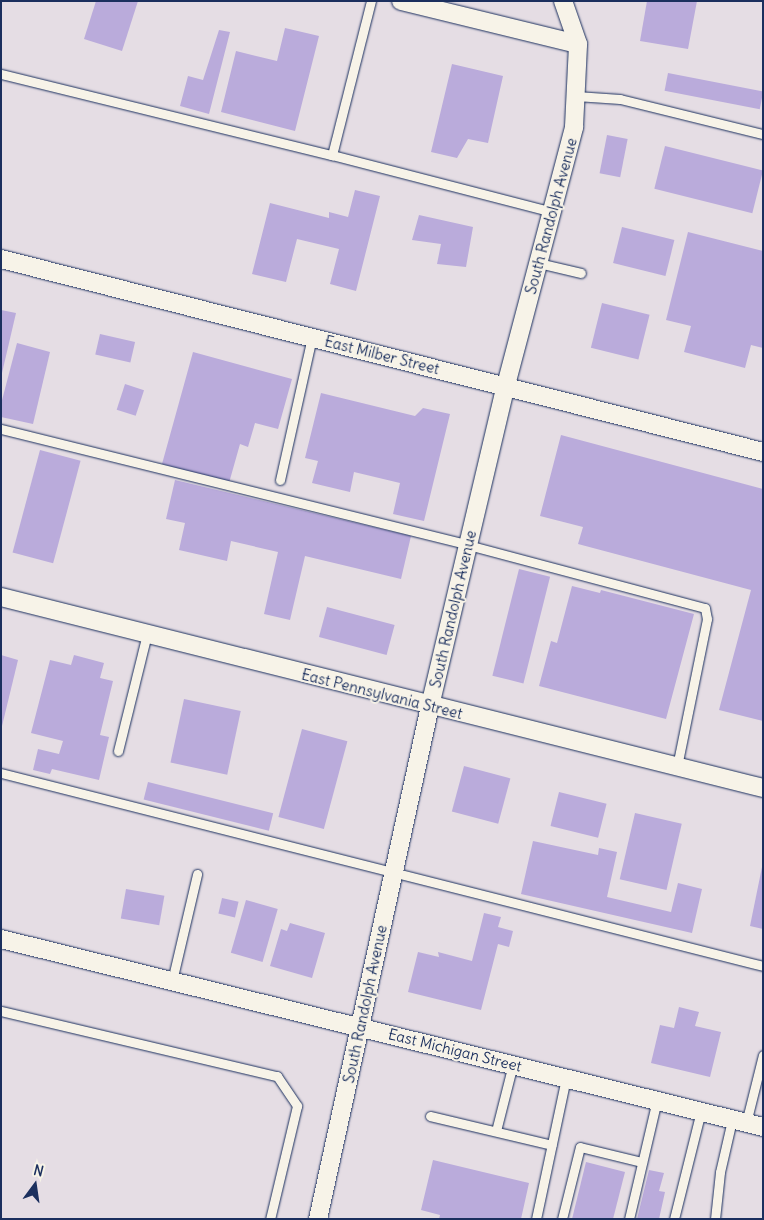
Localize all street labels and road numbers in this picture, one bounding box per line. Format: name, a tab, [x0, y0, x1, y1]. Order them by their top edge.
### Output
street label: South Randolph Avenue	[521, 136, 581, 296]
street label: East Milber Street	[323, 332, 441, 378]
street label: South Randolph Avenue	[426, 528, 480, 690]
street label: East Pennsylvania Street	[300, 665, 464, 723]
street label: South Randolph Avenue	[339, 923, 391, 1085]
street label: East Michigan Street	[386, 1025, 524, 1075]

